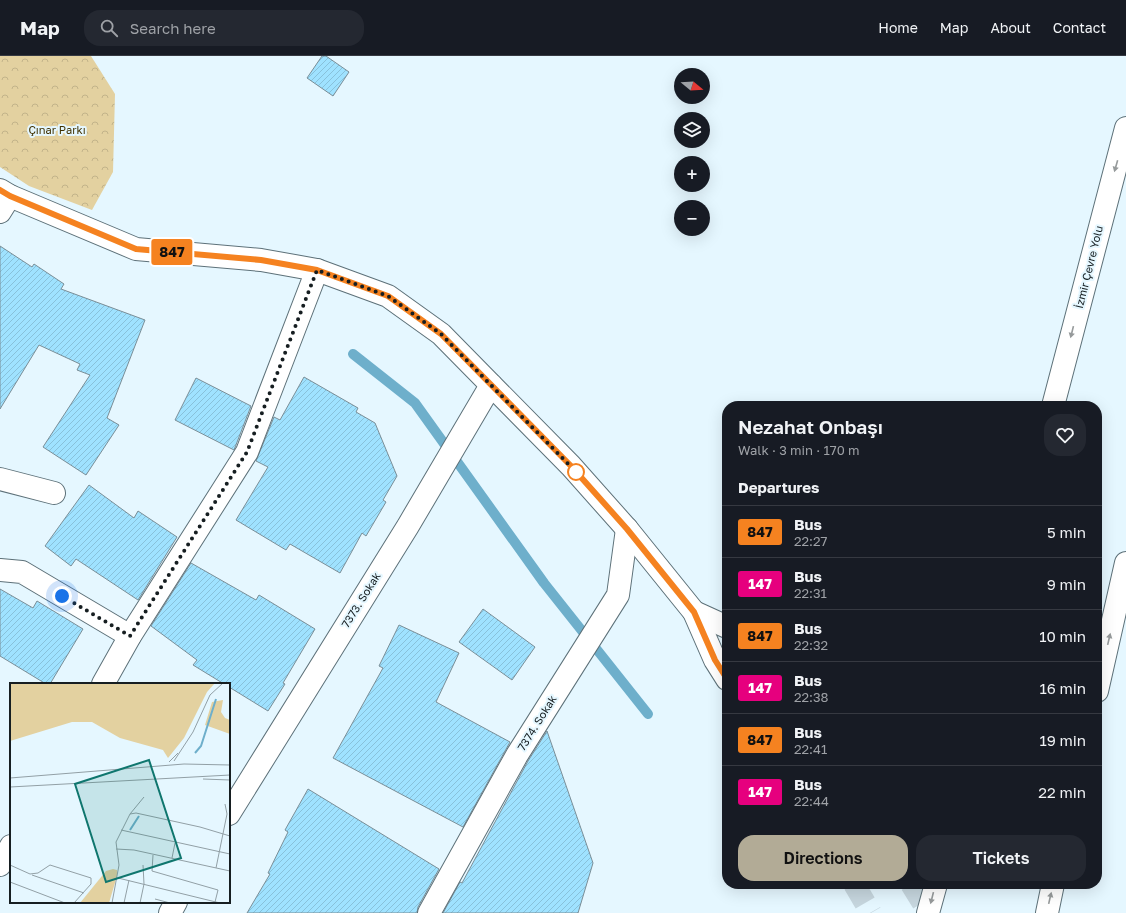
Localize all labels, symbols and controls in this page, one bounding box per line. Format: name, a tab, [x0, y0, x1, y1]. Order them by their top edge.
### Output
search box	[84, 10, 364, 46]
text: Map	[20, 16, 60, 39]
icon: search	[98, 17, 120, 39]
text: Search here	[130, 19, 216, 37]
text: Home	[878, 19, 918, 36]
text: Map	[940, 19, 968, 36]
text: About	[990, 19, 1031, 36]
text: Contact	[1053, 19, 1106, 36]
north arrow	[674, 68, 710, 104]
map controls	[674, 68, 710, 236]
button: layers	[674, 112, 710, 148]
park label: Çınar Parkı	[28, 123, 86, 136]
button: +	[674, 156, 710, 192]
one-way arrow	[1112, 159, 1118, 172]
button: −	[674, 200, 710, 236]
street label: İzmir Çevre Yolu	[1072, 224, 1105, 310]
line badge: 847	[149, 239, 195, 265]
text: 847	[159, 243, 185, 260]
one-way arrow	[1069, 326, 1075, 338]
button: heart	[1044, 414, 1086, 456]
text: Nezahat Onbaşı	[738, 415, 883, 438]
text: Walk · 3 min · 170 m	[738, 442, 859, 458]
unlabelled marker	[567, 463, 585, 481]
text: Departures	[738, 478, 819, 496]
text: Bus	[794, 515, 822, 533]
text: 847	[747, 523, 773, 540]
text: 5 min	[1047, 523, 1086, 541]
text: 22:27	[794, 533, 827, 549]
text: Bus	[794, 567, 822, 585]
street label: 7373. Sokak	[338, 570, 383, 630]
text: 147	[748, 575, 772, 592]
text: 9 min	[1047, 575, 1086, 593]
text: 22:31	[794, 585, 827, 601]
your location	[52, 586, 72, 606]
text: Bus	[794, 619, 822, 637]
text: 847	[747, 627, 773, 644]
text: 10 min	[1039, 627, 1086, 645]
one-way arrow	[1106, 633, 1112, 646]
text: 22:32	[794, 637, 828, 653]
text: Bus	[794, 671, 822, 689]
text: 147	[748, 679, 772, 696]
text: 16 min	[1039, 679, 1086, 697]
inset map	[10, 683, 230, 903]
text: 22:38	[794, 689, 829, 705]
street label: 7374. Sokak	[514, 693, 559, 753]
text: Bus	[794, 723, 822, 741]
text: 847	[747, 731, 773, 748]
text: 19 min	[1039, 731, 1086, 749]
text: 22:41	[794, 741, 827, 757]
text: Bus	[794, 775, 822, 793]
text: 147	[748, 783, 772, 800]
text: 22 min	[1038, 783, 1086, 801]
text: 22:44	[794, 793, 829, 809]
button: Directions	[738, 835, 908, 881]
button: Tickets	[916, 835, 1086, 881]
one-way arrow	[1048, 892, 1054, 905]
one-way arrow	[929, 893, 935, 905]

